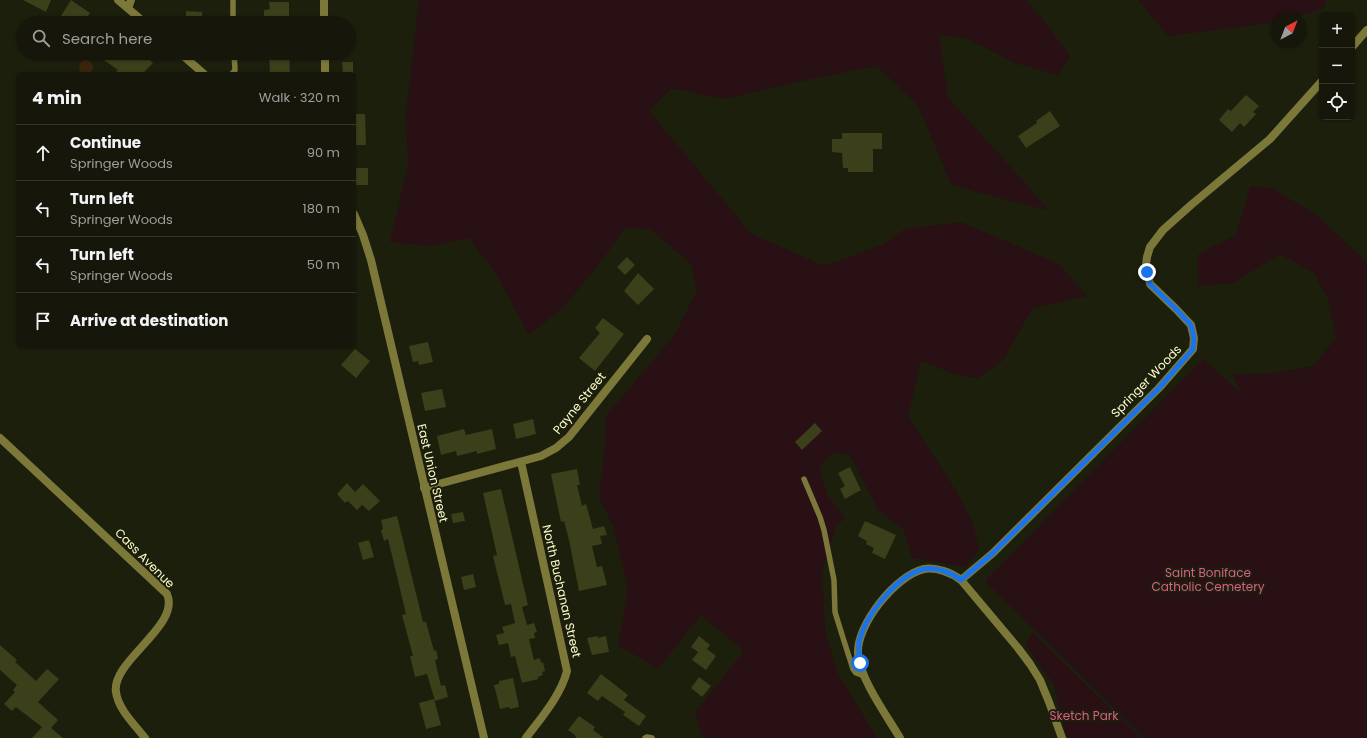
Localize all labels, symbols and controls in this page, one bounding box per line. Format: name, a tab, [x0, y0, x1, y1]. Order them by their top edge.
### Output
north arrow	[1271, 12, 1307, 48]
map controls	[1319, 12, 1355, 120]
button: +	[1319, 12, 1355, 48]
search box	[16, 16, 356, 60]
icon: search	[30, 27, 52, 49]
text: Search here	[62, 28, 152, 49]
button: −	[1319, 48, 1355, 84]
button: locate	[1319, 84, 1355, 120]
text: 4 min	[32, 86, 82, 110]
text: Walk · 320 m	[259, 88, 340, 107]
text: Continue	[70, 132, 141, 153]
icon: ahead	[32, 142, 54, 164]
text: 90 m	[307, 143, 340, 162]
text: Springer Woods	[70, 154, 173, 173]
text: Turn left	[70, 188, 134, 209]
icon: left	[32, 198, 54, 220]
text: 180 m	[303, 199, 340, 218]
text: Springer Woods	[70, 210, 173, 229]
text: Turn left	[70, 244, 134, 265]
icon: left	[32, 254, 54, 276]
text: 50 m	[307, 255, 340, 274]
route end	[1138, 263, 1156, 281]
text: Springer Woods	[70, 266, 173, 285]
icon: arrive	[32, 310, 54, 332]
text: Arrive at destination	[70, 310, 228, 331]
street label: Springer Woods	[1107, 341, 1185, 421]
street label: Payne Street	[549, 368, 609, 438]
street label: East Union Street	[413, 422, 453, 524]
street label: North Buchanan Street	[538, 523, 586, 659]
street label: Cass Avenue	[111, 524, 179, 592]
park label: Saint Boniface Catholic Cemetery	[1151, 564, 1265, 595]
route start	[851, 654, 869, 672]
park label: Sketch Park	[1050, 707, 1119, 724]

